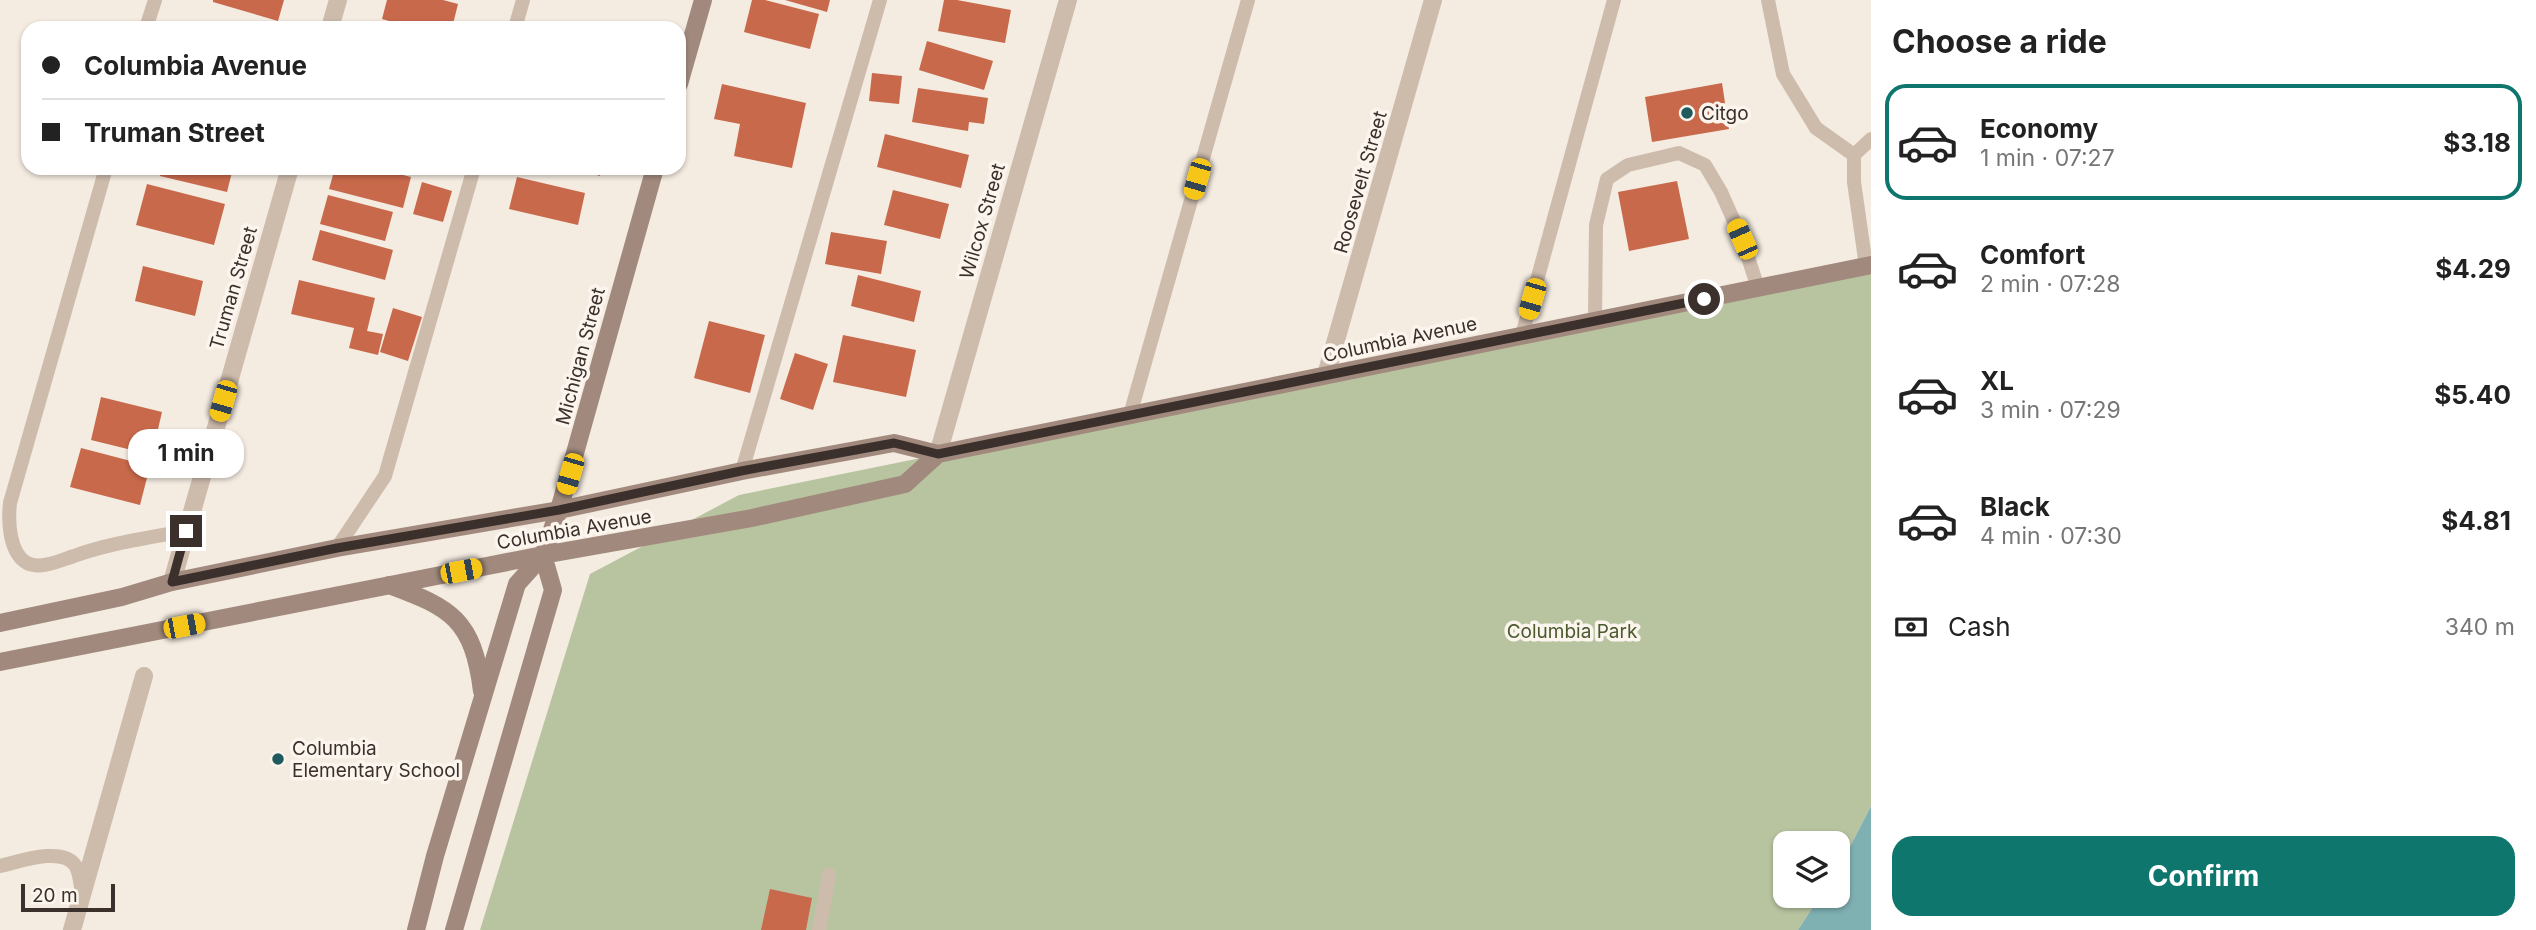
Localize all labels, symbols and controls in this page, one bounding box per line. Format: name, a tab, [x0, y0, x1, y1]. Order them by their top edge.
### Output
text: Choose a ride	[1892, 22, 2107, 61]
text: Columbia Avenue	[84, 50, 307, 81]
place label: Citgo	[1701, 102, 1749, 125]
marker: Citgo	[1679, 105, 1695, 121]
street label: Roosevelt Street	[1329, 108, 1392, 256]
icon: car	[1896, 111, 1959, 174]
text: Economy	[1980, 113, 2098, 144]
text: Truman Street	[84, 117, 265, 148]
text: $3.18	[2443, 127, 2511, 158]
text: 1 min · 07:27	[1980, 144, 2115, 172]
car	[1182, 156, 1213, 202]
street label: Wilcox Street	[955, 161, 1010, 282]
car	[1724, 216, 1761, 262]
street label: Truman Street	[205, 224, 262, 352]
icon: car	[1896, 237, 1959, 300]
text: Comfort	[1980, 239, 2085, 270]
text: $4.29	[2435, 253, 2511, 284]
text: 2 min · 07:28	[1980, 270, 2121, 298]
car	[1517, 276, 1548, 322]
route start	[1688, 283, 1720, 315]
street label: Michigan Street	[551, 285, 610, 427]
street label: Columbia Avenue	[1321, 312, 1479, 367]
icon: car	[1896, 363, 1959, 426]
text: XL	[1980, 365, 2014, 396]
car	[208, 378, 239, 424]
text: $5.40	[2434, 379, 2511, 410]
text: 3 min · 07:29	[1980, 396, 2121, 424]
callout: 1 min	[128, 430, 244, 478]
text: 1 min	[158, 439, 214, 467]
car	[555, 451, 586, 497]
icon: car	[1896, 489, 1959, 552]
text: Black	[1980, 491, 2050, 522]
street label: Columbia Avenue	[495, 505, 653, 554]
text: $4.81	[2441, 505, 2511, 536]
route end	[170, 515, 202, 547]
text: 4 min · 07:30	[1980, 522, 2122, 550]
car	[439, 557, 484, 585]
icon: cash	[1892, 608, 1930, 646]
text: Cash	[1948, 611, 2011, 642]
car	[162, 612, 207, 640]
text: 340 m	[2445, 613, 2515, 641]
park label: Columbia Park	[1507, 620, 1638, 643]
place label: Columbia Elementary School	[292, 737, 460, 782]
marker: Columbia Elementary School	[270, 751, 286, 767]
map controls	[1773, 831, 1850, 908]
button: layers	[1773, 831, 1850, 908]
button: Confirm	[1892, 836, 2515, 916]
scale bar	[21, 881, 116, 913]
text: 20 m	[32, 884, 78, 907]

